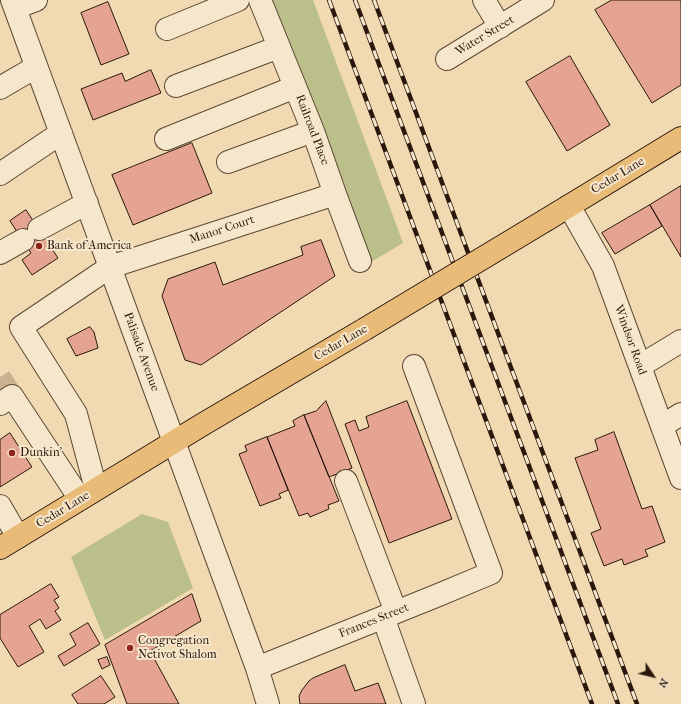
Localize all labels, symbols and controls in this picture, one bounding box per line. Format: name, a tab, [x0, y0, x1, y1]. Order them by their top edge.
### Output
street label: Water Street	[453, 13, 517, 59]
street label: Railroad Place	[292, 93, 332, 167]
street label: Cedar Lane	[589, 155, 647, 197]
street label: Manor Court	[188, 213, 256, 247]
place label: Bank of America	[47, 239, 132, 253]
marker: Bank of America	[34, 241, 44, 251]
street label: Windsor Road	[611, 303, 649, 377]
street label: Palisade Avenue	[120, 310, 162, 394]
street label: Cedar Lane	[312, 322, 370, 364]
place label: Dunkin'	[20, 446, 62, 460]
marker: Dunkin'	[7, 448, 17, 458]
street label: Cedar Lane	[34, 489, 92, 531]
street label: Frances Street	[337, 600, 411, 642]
place label: Congregation Netivot Shalom	[138, 634, 217, 662]
marker: Congregation Netivot Shalom	[125, 643, 135, 653]
north arrow	[633, 656, 673, 696]
text: N	[656, 676, 671, 690]

